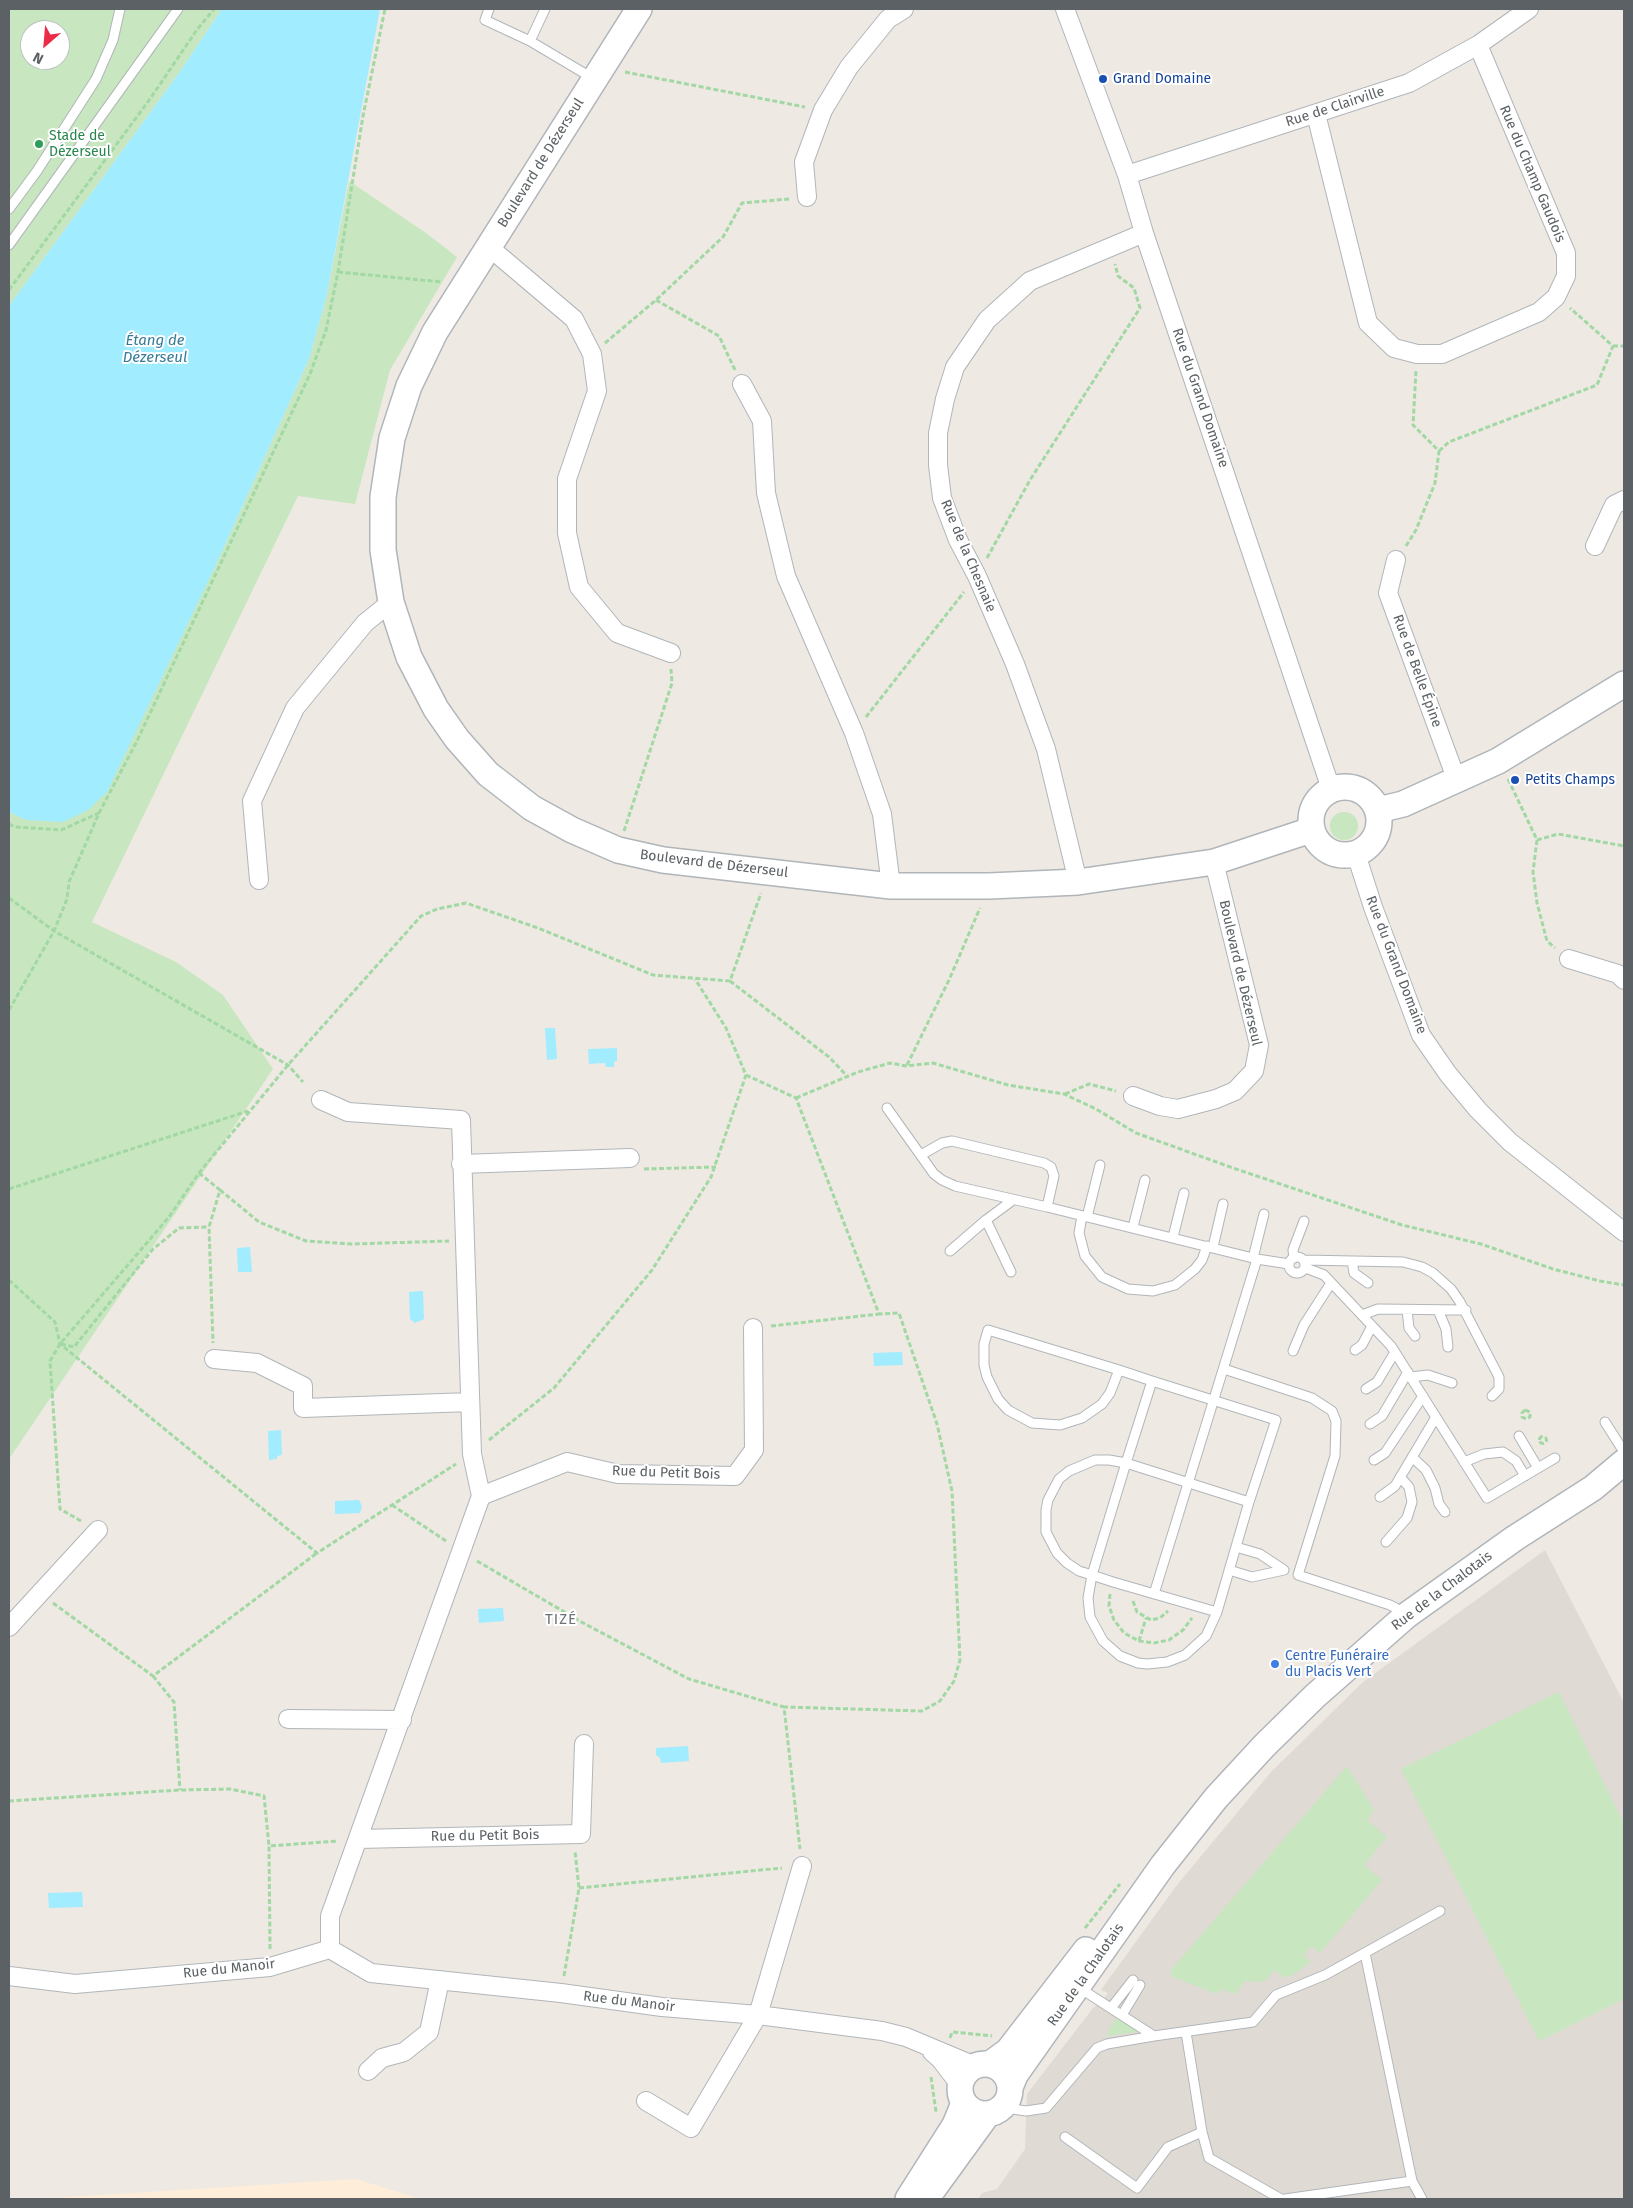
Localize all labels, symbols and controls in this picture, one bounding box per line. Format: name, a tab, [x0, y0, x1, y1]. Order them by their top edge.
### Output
north arrow	[20, 20, 70, 70]
text: N	[30, 48, 46, 68]
place label: Grand Domaine	[1113, 71, 1211, 87]
marker: Grand Domaine	[1097, 73, 1109, 85]
street label: Rue de Clairville	[1283, 83, 1387, 131]
street label: Boulevard de Dézerseul	[494, 95, 588, 231]
street label: Rue du Champ Gaudois	[1495, 103, 1569, 245]
place label: Stade de Dézerseul	[49, 128, 111, 160]
marker: Stade de Dézerseul	[33, 138, 45, 150]
street label: Rue du Grand Domaine	[1168, 326, 1232, 470]
water label: Étang de Dézerseul	[123, 332, 187, 367]
street label: Rue de la Chesnaie	[937, 497, 999, 615]
street label: Rue de Belle Épine	[1389, 612, 1445, 730]
place label: Petits Champs	[1525, 772, 1615, 788]
marker: Petits Champs	[1509, 774, 1521, 786]
street label: Boulevard de Dézerseul	[639, 847, 789, 881]
street label: Rue du Grand Domaine	[1362, 894, 1430, 1036]
street label: Boulevard de Dézerseul	[1215, 898, 1265, 1048]
street label: Rue du Petit Bois	[612, 1463, 720, 1483]
street label: Rue de la Chalotais	[1388, 1548, 1496, 1634]
district label: TIZÉ	[544, 1611, 578, 1629]
place label: Centre Funéraire du Placis Vert	[1285, 1648, 1389, 1680]
marker: Centre Funéraire du Placis Vert	[1269, 1658, 1281, 1670]
street label: Rue du Petit Bois	[431, 1827, 539, 1845]
street label: Rue de la Chalotais	[1044, 1920, 1128, 2030]
street label: Rue du Manoir	[182, 1956, 276, 1982]
street label: Rue du Manoir	[582, 1988, 676, 2016]

